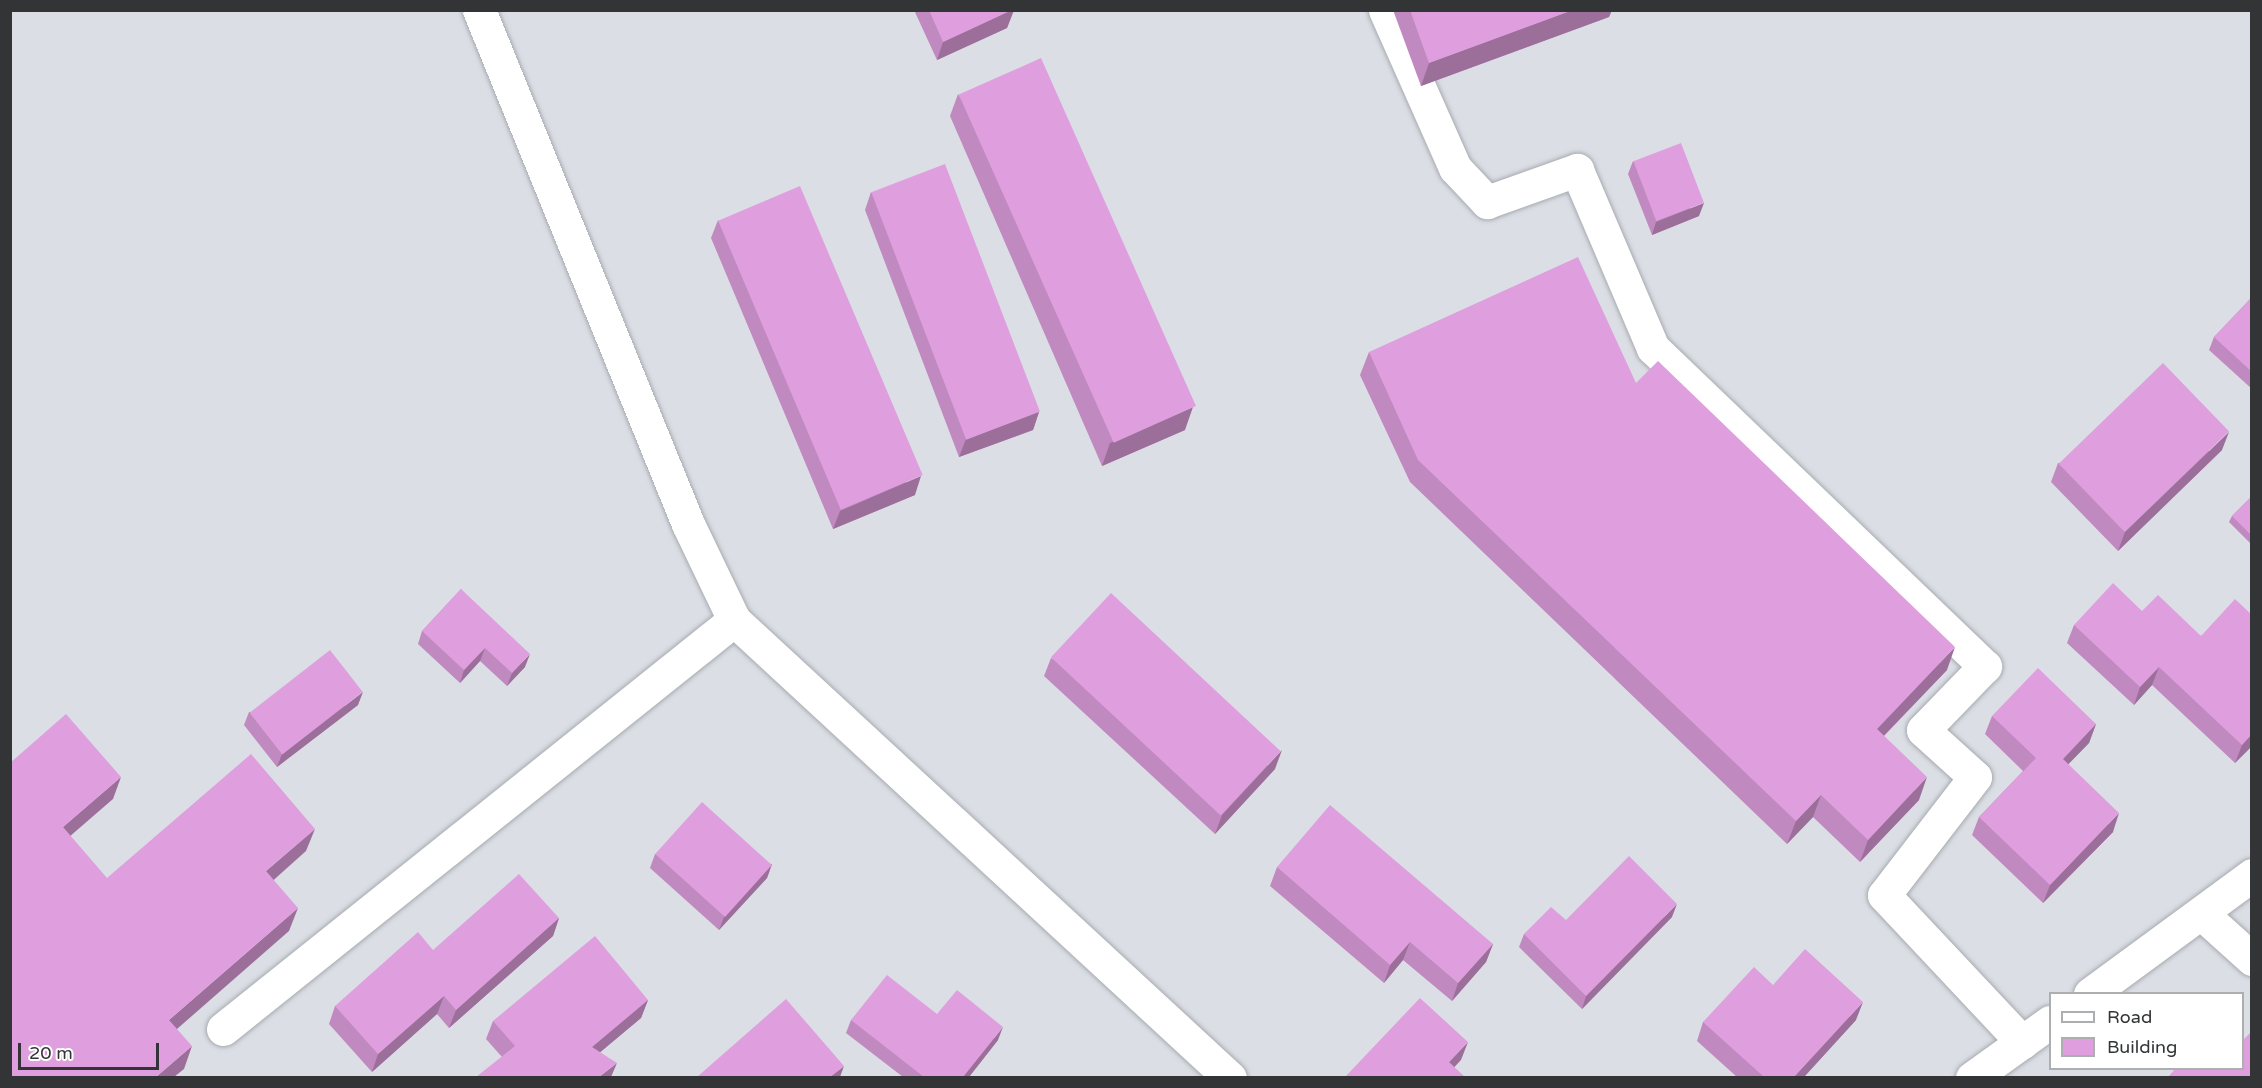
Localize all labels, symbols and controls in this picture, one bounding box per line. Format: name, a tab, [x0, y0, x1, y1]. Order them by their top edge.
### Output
legend	[2049, 992, 2244, 1070]
text: Road	[2107, 1006, 2152, 1028]
scale bar	[21, 1031, 162, 1069]
text: Building	[2107, 1036, 2177, 1058]
text: 20 m	[29, 1042, 73, 1064]

